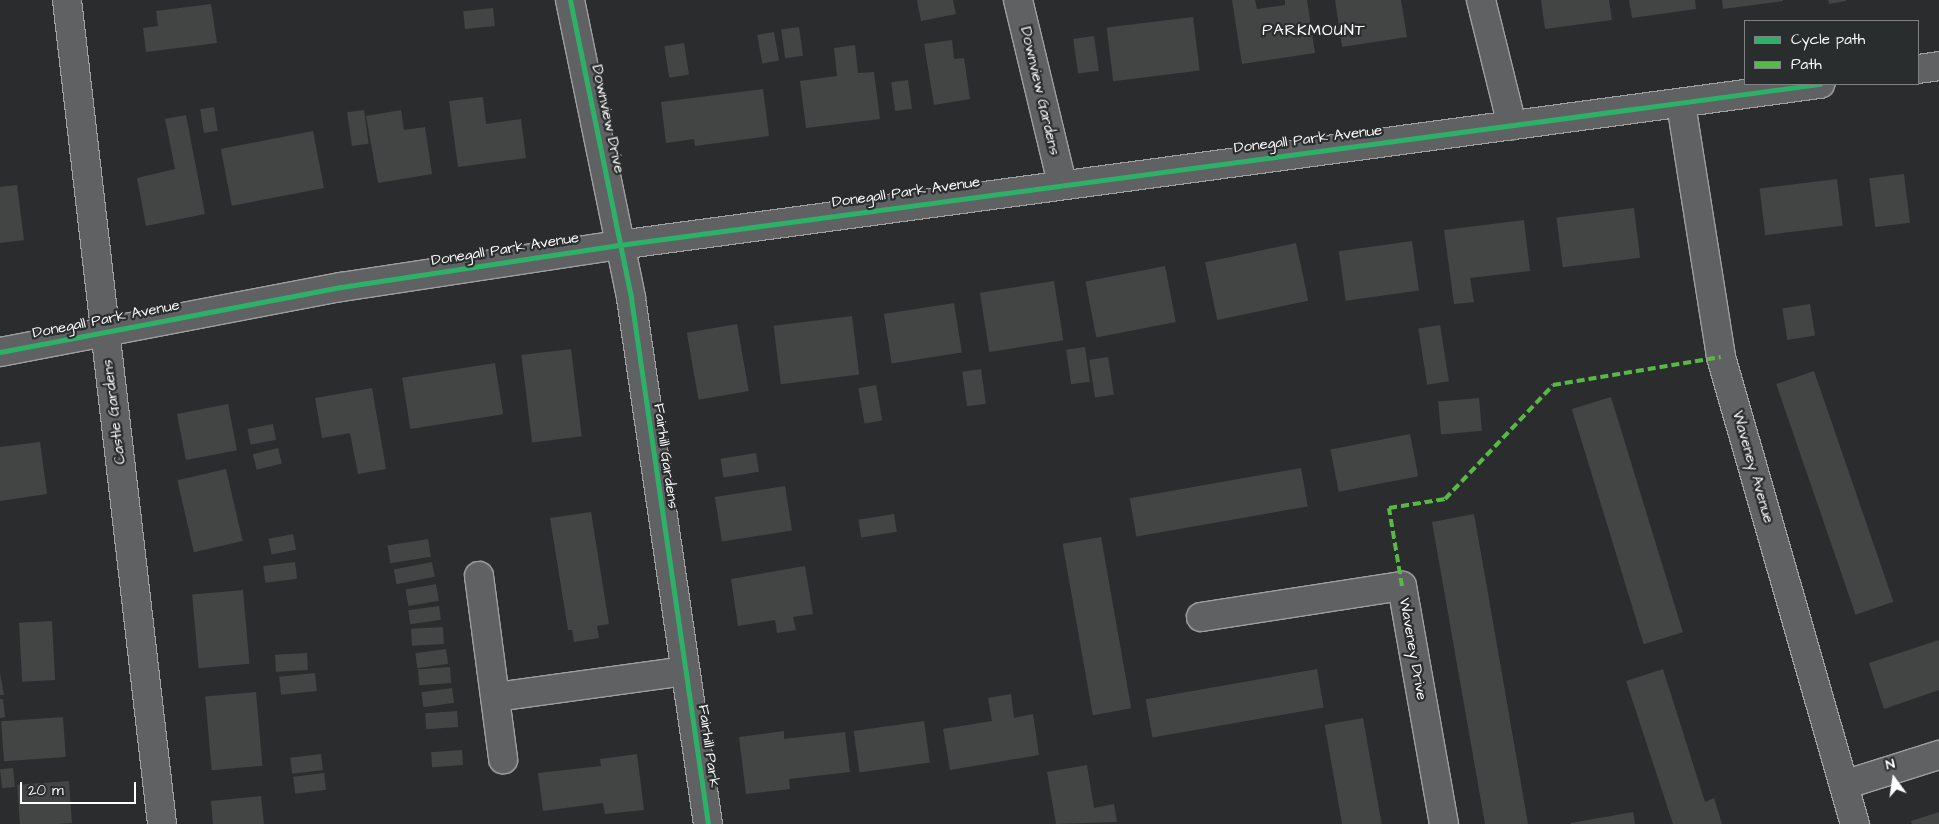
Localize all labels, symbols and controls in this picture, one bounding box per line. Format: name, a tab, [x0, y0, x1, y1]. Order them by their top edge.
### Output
district label: PARKMOUNT	[1261, 20, 1367, 40]
legend	[1744, 20, 1919, 85]
street label: Downview Gardens	[1016, 25, 1064, 157]
text: Cycle path	[1791, 29, 1865, 50]
text: Path	[1791, 54, 1822, 75]
street label: Downview Drive	[588, 63, 628, 175]
street label: Donegall Park Avenue	[1233, 121, 1383, 157]
street label: Donegall Park Avenue	[831, 173, 981, 211]
street label: Donegall Park Avenue	[430, 228, 580, 270]
street label: Donegall Park Avenue	[31, 296, 181, 342]
street label: Castle Gardens	[99, 359, 129, 465]
street label: Fairhill Gardens	[650, 402, 682, 510]
street label: Waveney Avenue	[1728, 409, 1778, 525]
street label: Waveney Drive	[1395, 596, 1431, 702]
street label: Fairhill Park	[694, 703, 724, 789]
north arrow	[1869, 754, 1919, 804]
text: N	[1884, 754, 1897, 775]
scale bar	[22, 772, 139, 804]
text: 20 m	[28, 780, 64, 801]

